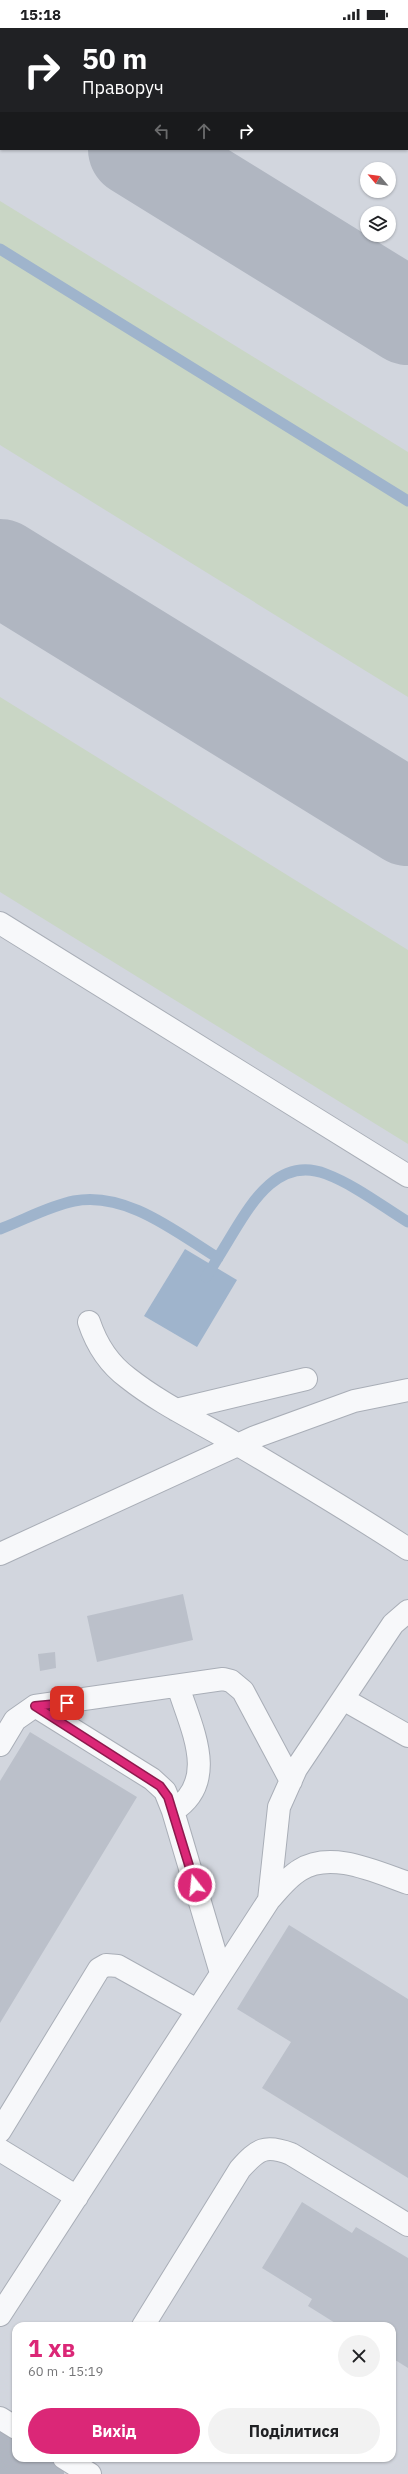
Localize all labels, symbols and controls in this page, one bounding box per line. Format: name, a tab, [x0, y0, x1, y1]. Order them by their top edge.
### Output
text: 15:18	[20, 5, 61, 24]
text: 50 m	[82, 40, 147, 77]
icon: right	[16, 44, 68, 96]
text: Праворуч	[82, 76, 164, 99]
icon: left	[151, 120, 173, 142]
icon: ahead	[193, 120, 215, 142]
icon: right	[235, 120, 257, 142]
north arrow	[360, 162, 396, 198]
map controls	[360, 162, 396, 242]
button: layers	[360, 206, 396, 242]
pin	[50, 1686, 84, 1720]
icon: arrive	[56, 1692, 78, 1714]
position arrow	[174, 1864, 216, 1906]
text: 1 хв	[28, 2332, 75, 2364]
button: close	[338, 2335, 380, 2377]
text: 60 m · 15:19	[28, 2363, 103, 2380]
button: Вихід	[28, 2408, 200, 2454]
button: Поділитися	[208, 2408, 380, 2454]

